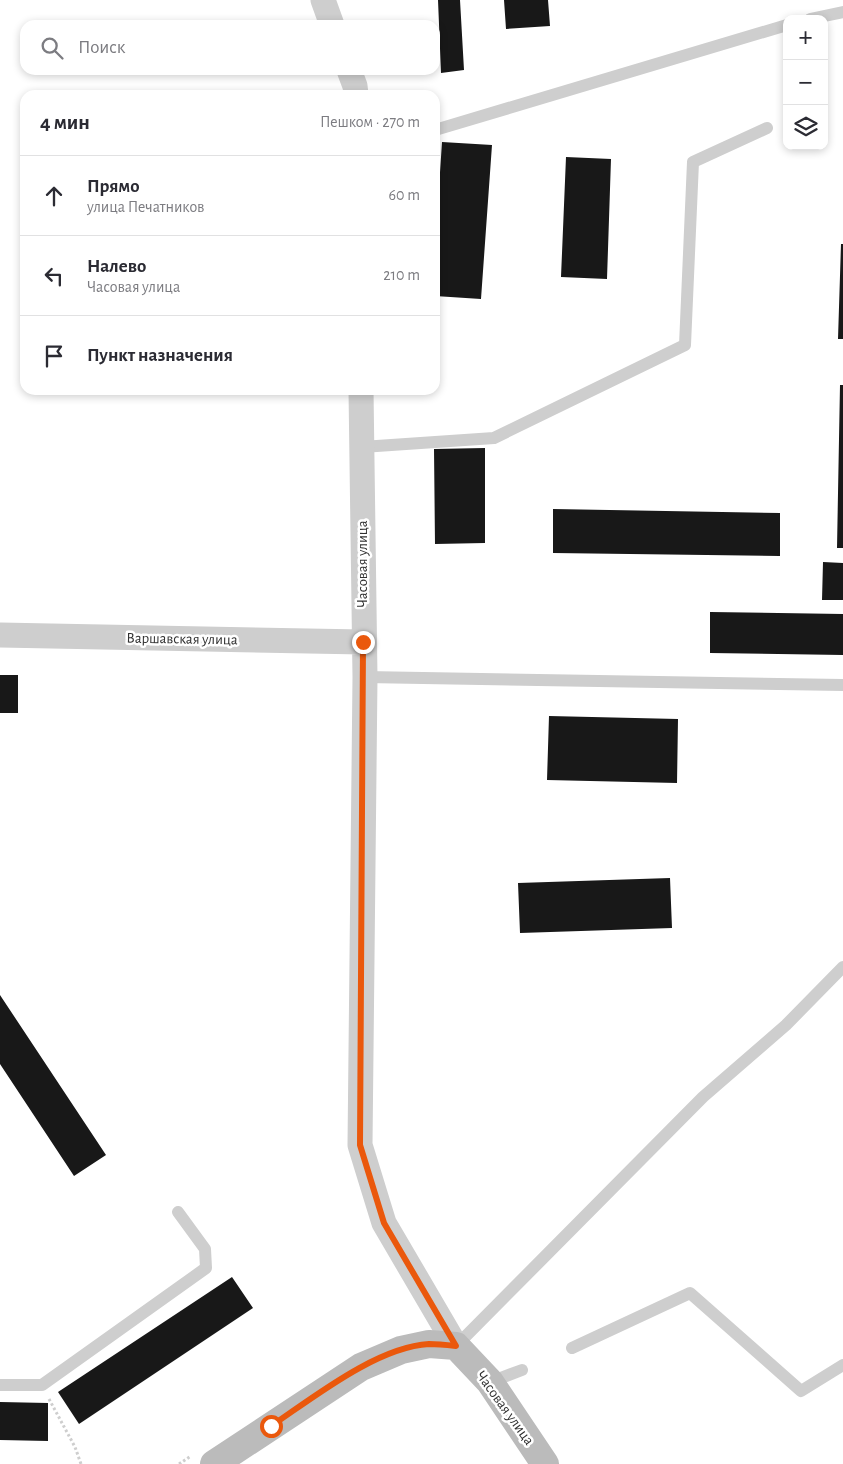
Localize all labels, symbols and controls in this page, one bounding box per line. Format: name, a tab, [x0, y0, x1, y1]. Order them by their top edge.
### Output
map controls	[783, 15, 828, 150]
button: +	[783, 15, 828, 60]
search box	[20, 20, 440, 75]
icon: search	[38, 34, 66, 62]
text: Поиск	[78, 38, 125, 57]
button: −	[783, 60, 828, 105]
button: layers	[783, 105, 828, 150]
text: 4 мин	[40, 112, 90, 133]
text: Пешком · 270 m	[320, 114, 420, 130]
text: Прямо	[87, 177, 140, 196]
icon: ahead	[40, 182, 68, 210]
text: 60 m	[389, 187, 420, 203]
text: улица Печатников	[87, 199, 204, 215]
text: Налево	[87, 257, 146, 276]
icon: left	[40, 262, 68, 290]
text: 210 m	[383, 267, 420, 283]
text: Часовая улица	[87, 279, 180, 295]
icon: arrive	[40, 342, 68, 370]
text: Пункт назначения	[87, 346, 233, 365]
street label: Часовая улица	[355, 520, 370, 608]
street label: Варшавская улица	[126, 631, 238, 647]
route end	[352, 631, 375, 654]
street label: Часовая улица	[473, 1368, 537, 1448]
route start	[260, 1415, 283, 1438]

